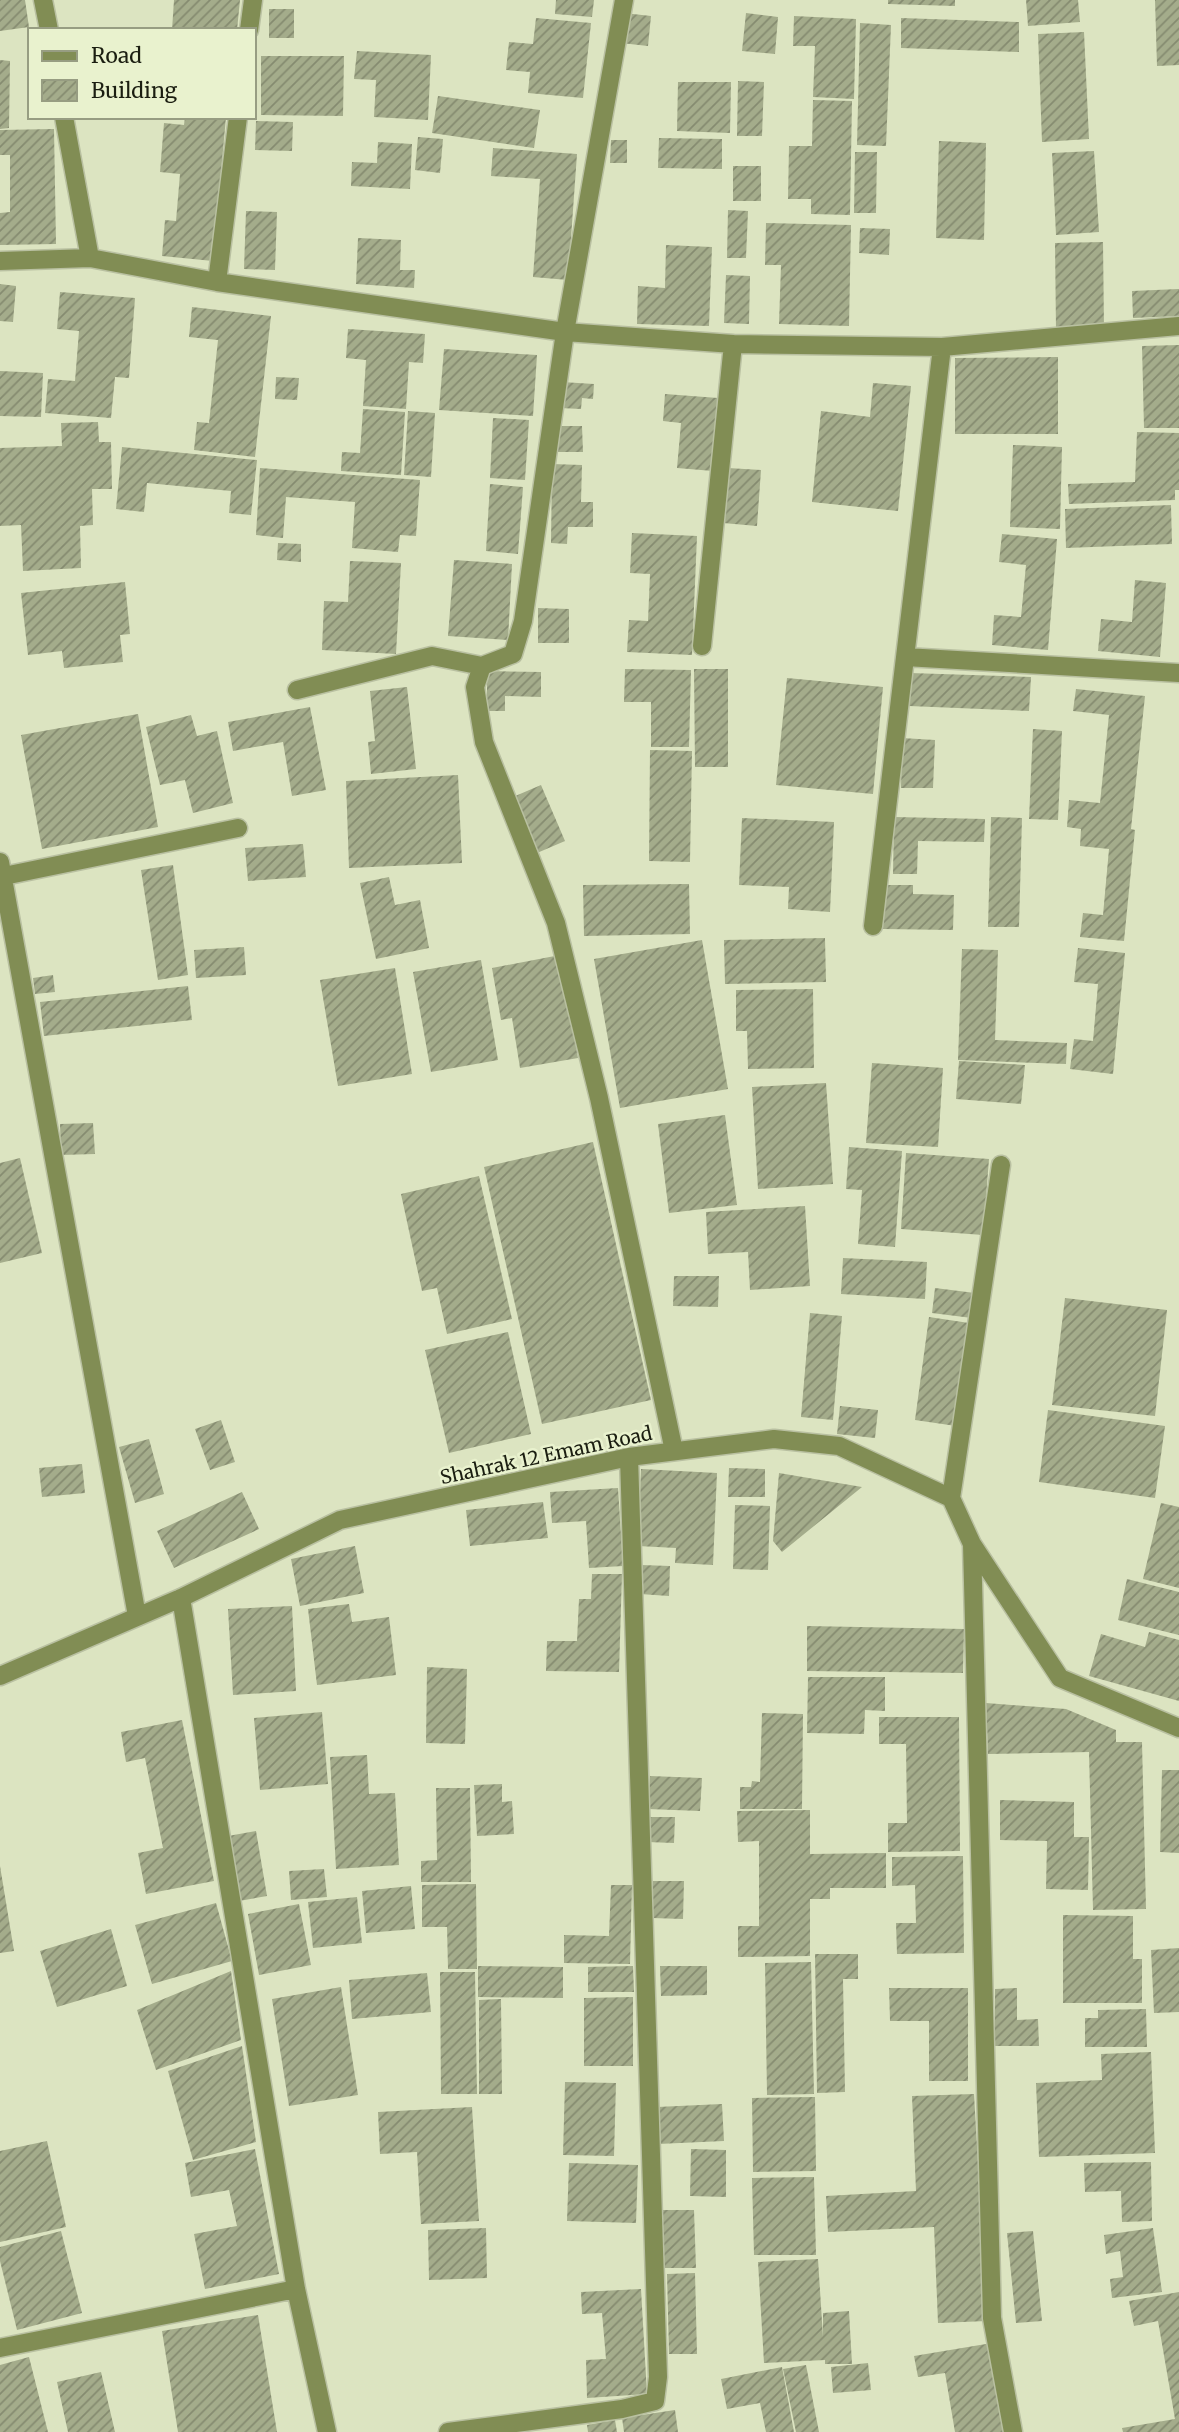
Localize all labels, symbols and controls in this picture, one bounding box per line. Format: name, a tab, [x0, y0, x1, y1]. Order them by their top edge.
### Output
legend	[28, 28, 256, 119]
text: Road	[91, 42, 142, 69]
text: Building	[91, 77, 178, 104]
street label: Shahrak 12 Emam Road	[438, 1421, 654, 1489]

